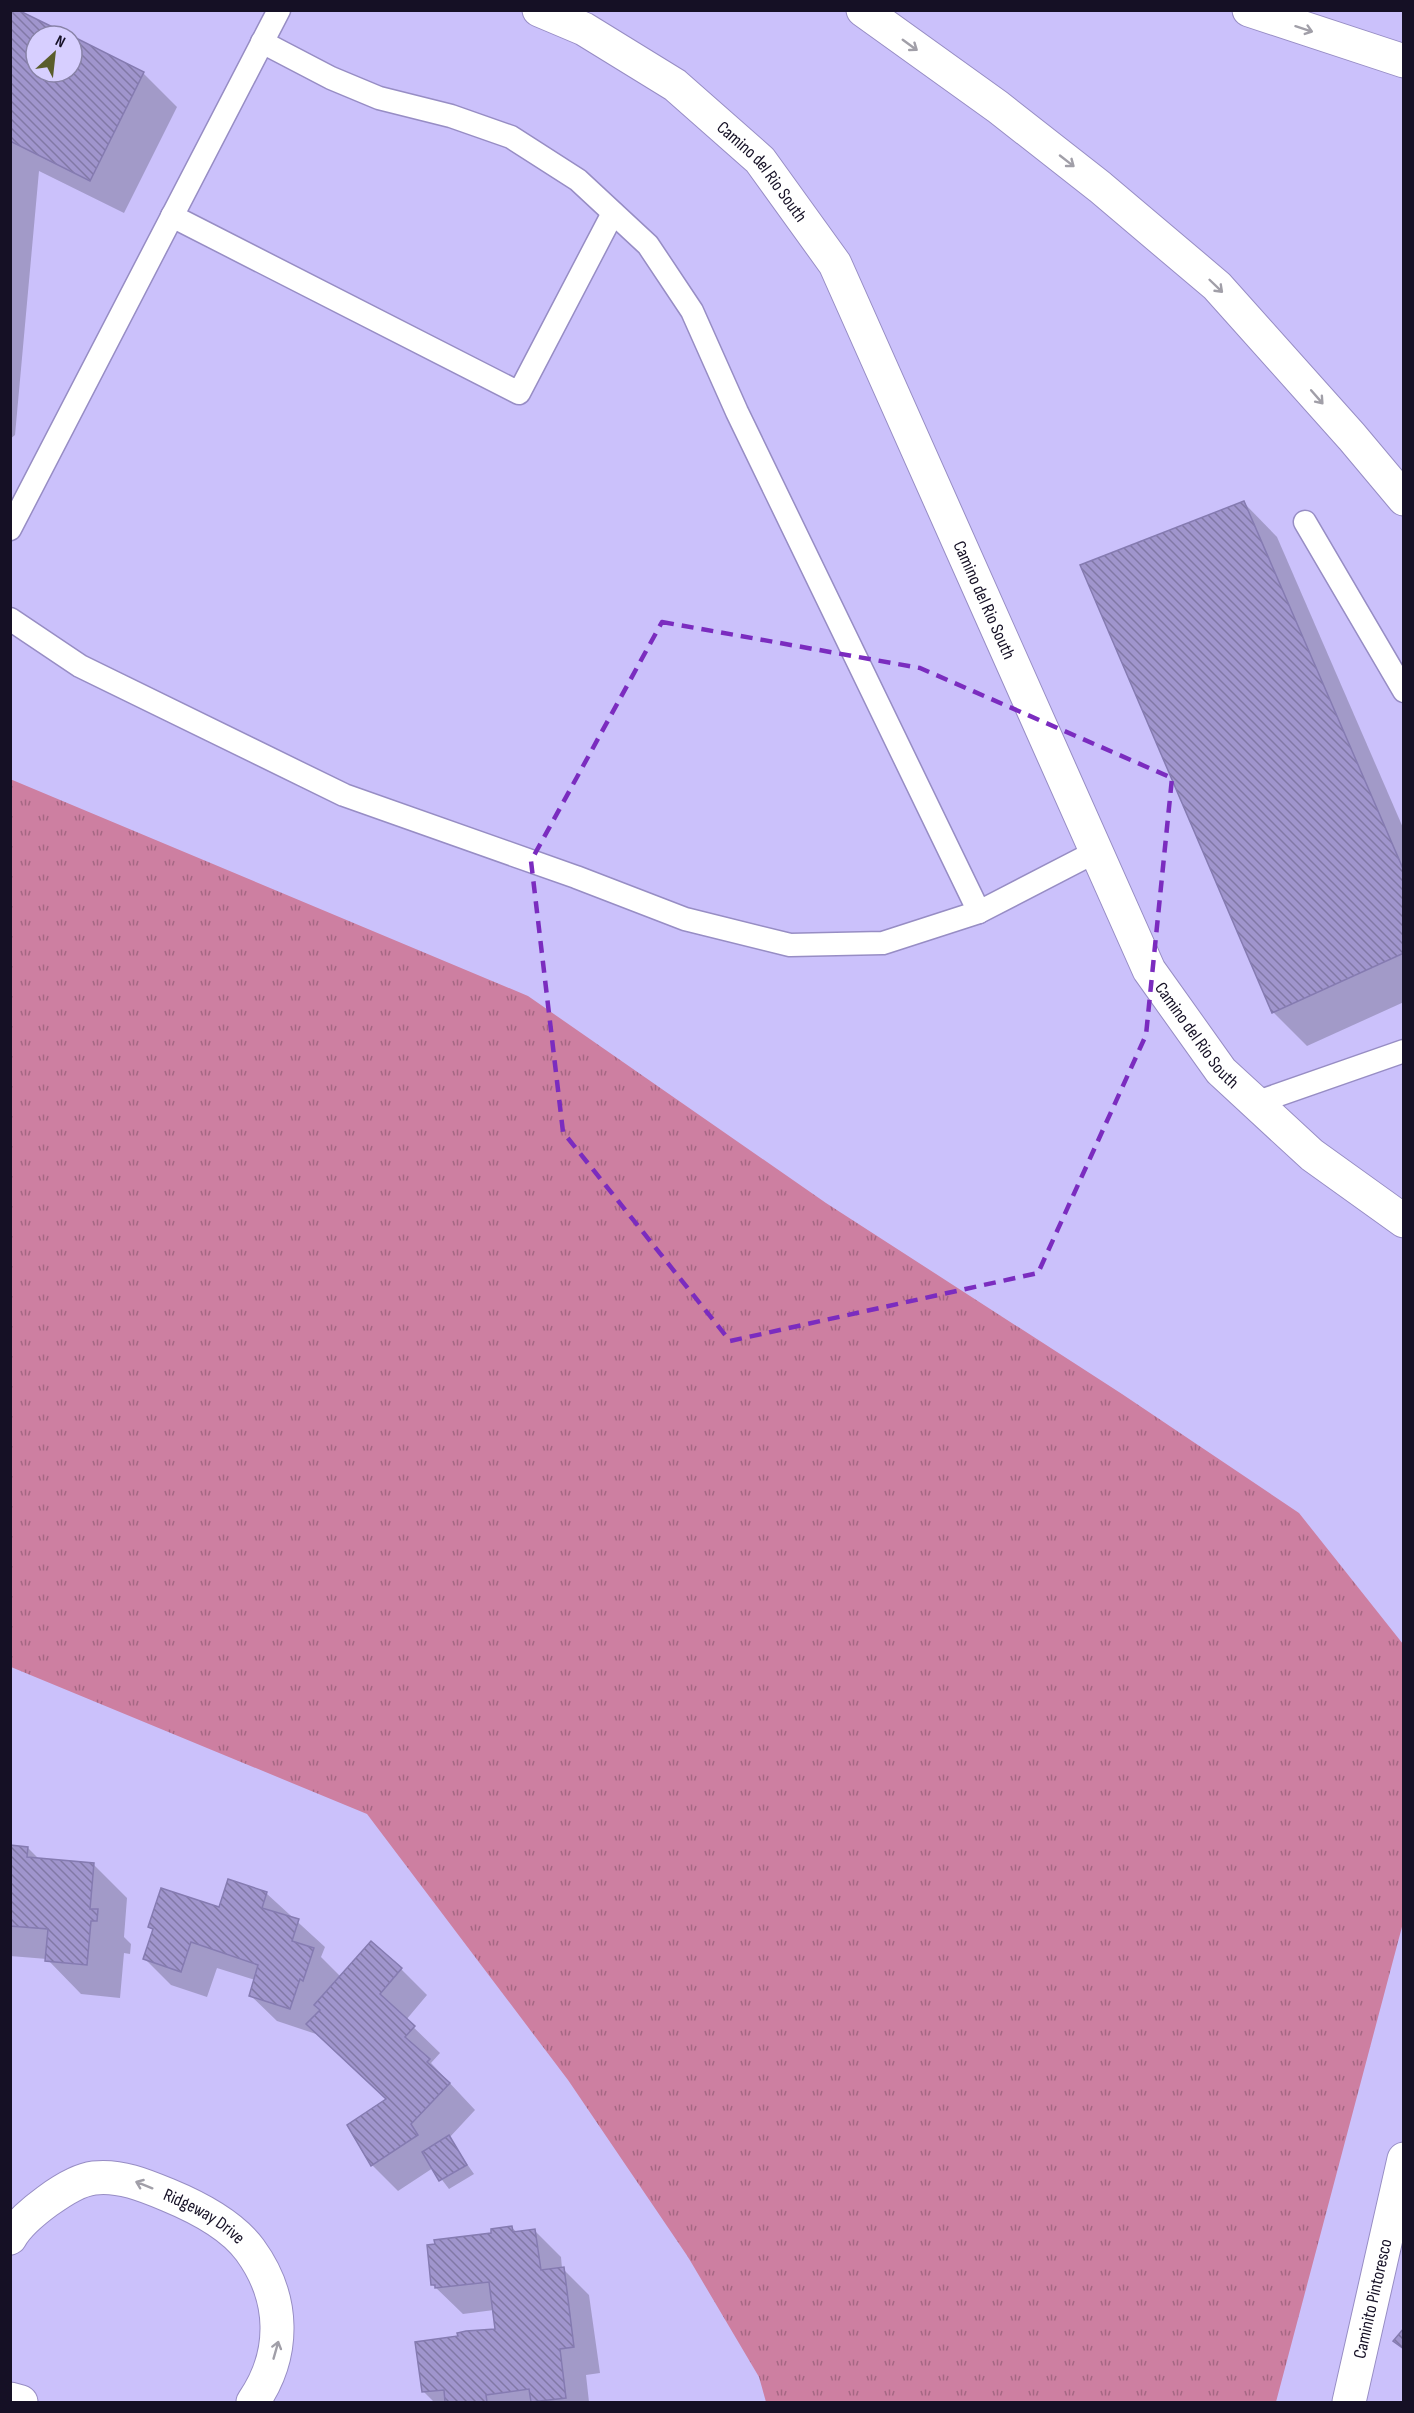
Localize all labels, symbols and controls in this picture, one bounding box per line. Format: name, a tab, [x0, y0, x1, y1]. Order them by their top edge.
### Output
north arrow	[24, 24, 84, 84]
one-way arrow	[1294, 24, 1313, 35]
text: N	[52, 32, 68, 52]
one-way arrow	[902, 38, 918, 51]
street label: Camino del Rio South	[712, 117, 811, 226]
one-way arrow	[1058, 154, 1074, 167]
one-way arrow	[1209, 279, 1224, 293]
one-way arrow	[1310, 389, 1324, 404]
street label: Camino del Rio South	[949, 538, 1019, 663]
street label: Camino del Rio South	[1150, 978, 1243, 1093]
one-way arrow	[135, 2179, 153, 2190]
street label: Ridgeway Drive	[160, 2184, 249, 2248]
street label: Caminito Pintoresco	[1349, 2237, 1397, 2361]
one-way arrow	[270, 2340, 282, 2359]

